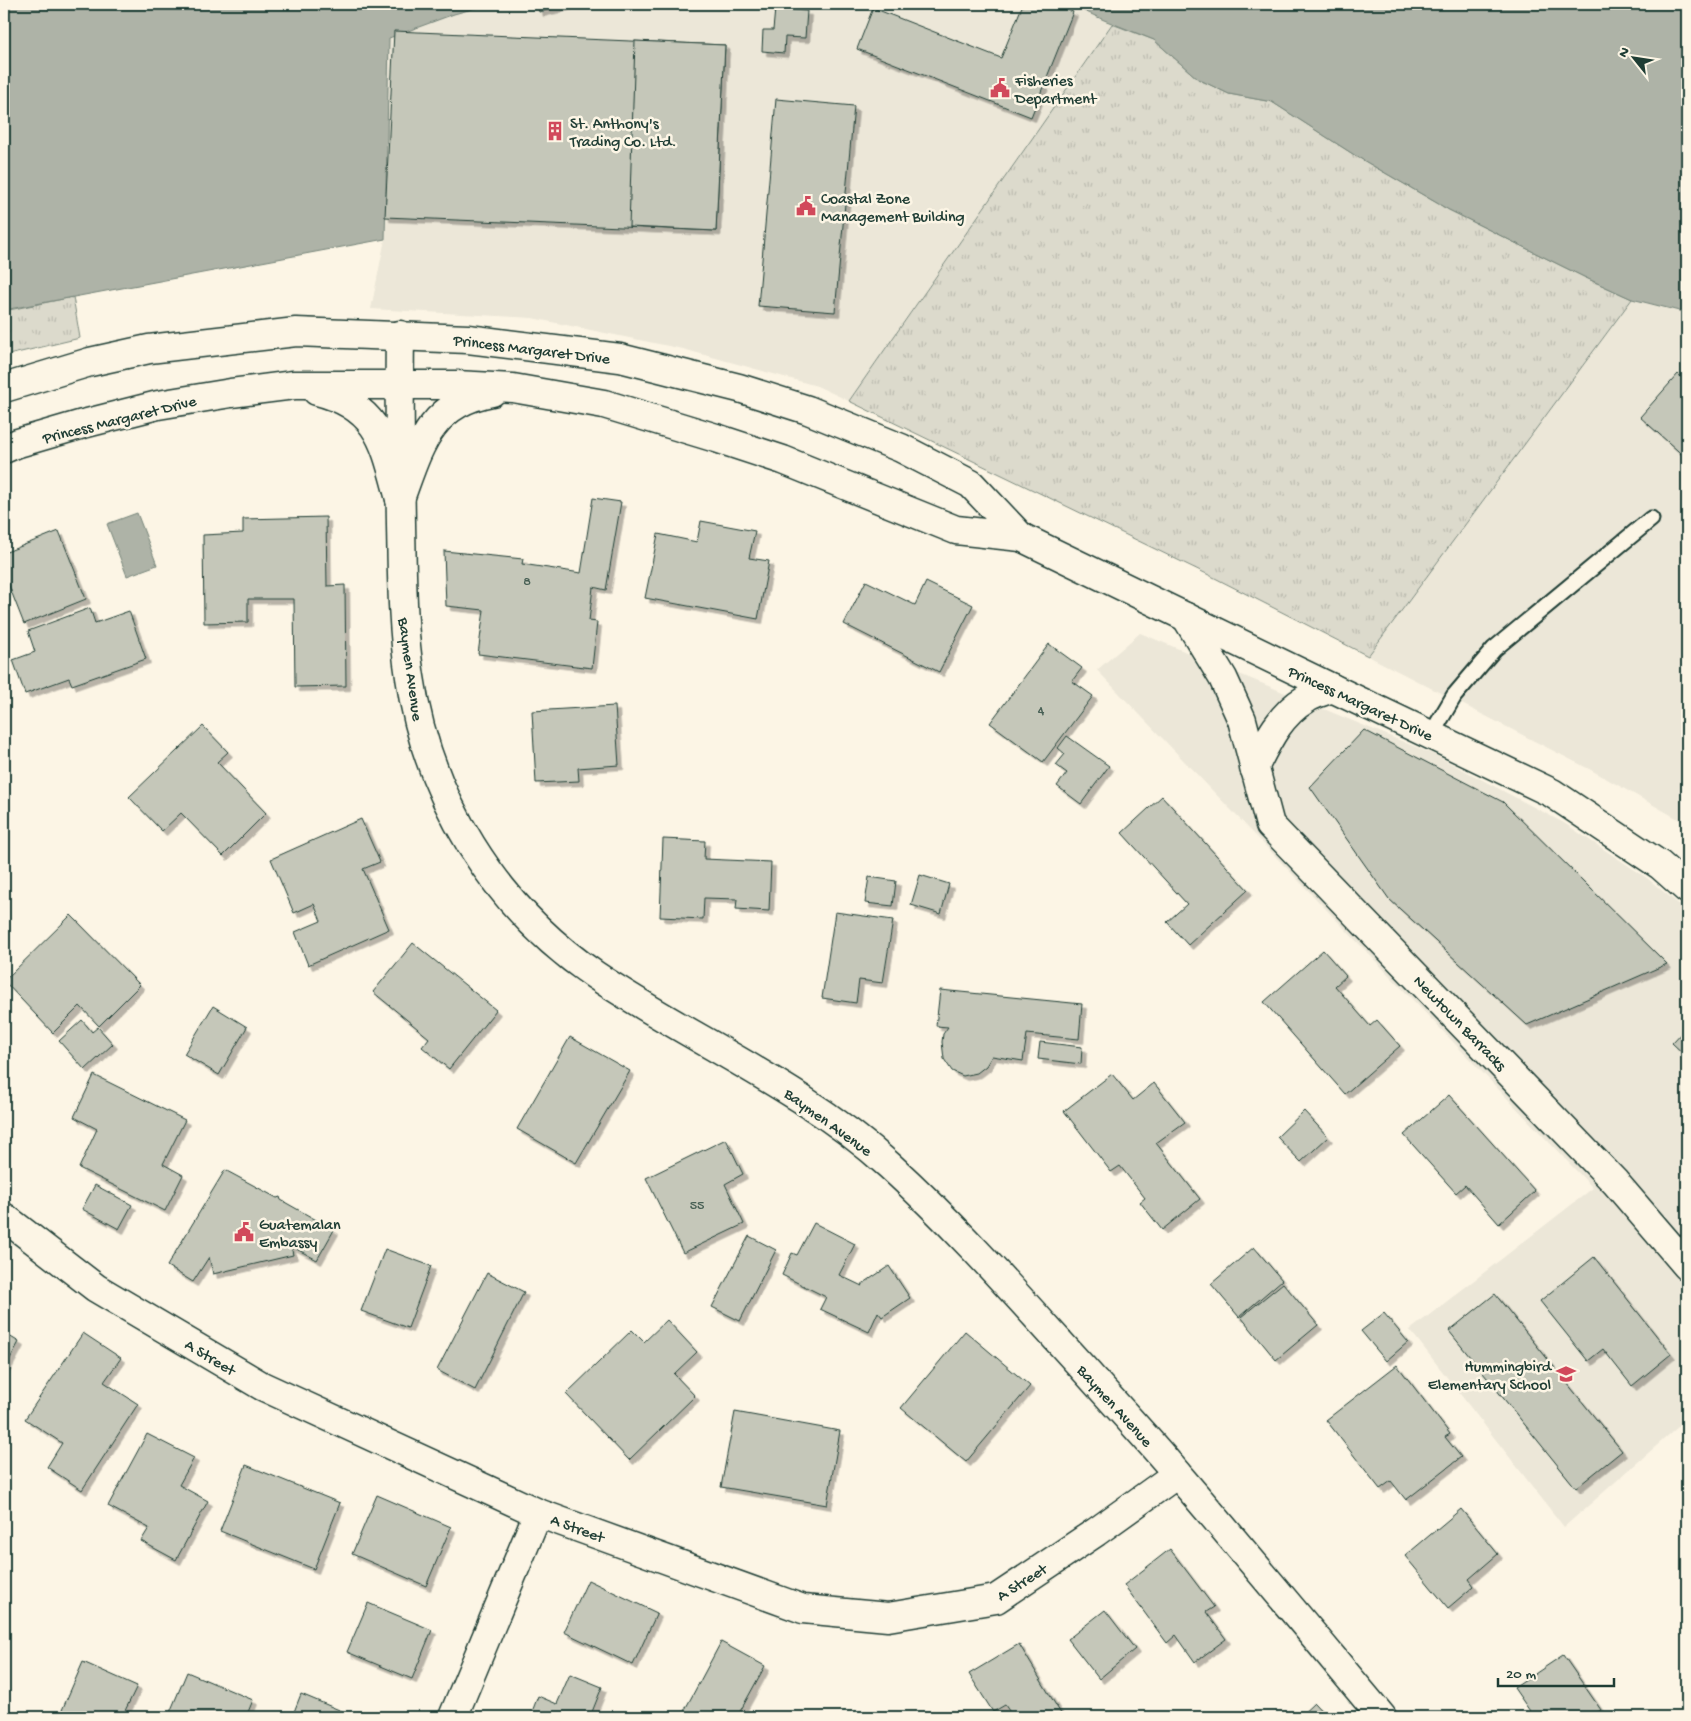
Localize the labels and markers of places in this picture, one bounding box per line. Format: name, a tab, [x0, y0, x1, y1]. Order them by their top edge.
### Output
place label: Fisheries Department	[1014, 73, 1098, 110]
public building icon: Fisheries Department	[989, 77, 1011, 99]
place label: St. Anthony's Trading Co. Ltd.	[569, 116, 677, 153]
building icon: St. Anthony's Trading Co. Ltd.	[544, 120, 566, 142]
place label: Coastal Zone Management Building	[821, 191, 965, 228]
public building icon: Coastal Zone Management Building	[795, 195, 817, 217]
place label: Guatemalan Embassy	[259, 1217, 341, 1254]
public building icon: Guatemalan Embassy	[233, 1221, 255, 1243]
place label: Hummingbird Elementary School	[1428, 1359, 1553, 1396]
school or university icon: Hummingbird Elementary School	[1555, 1363, 1577, 1385]

